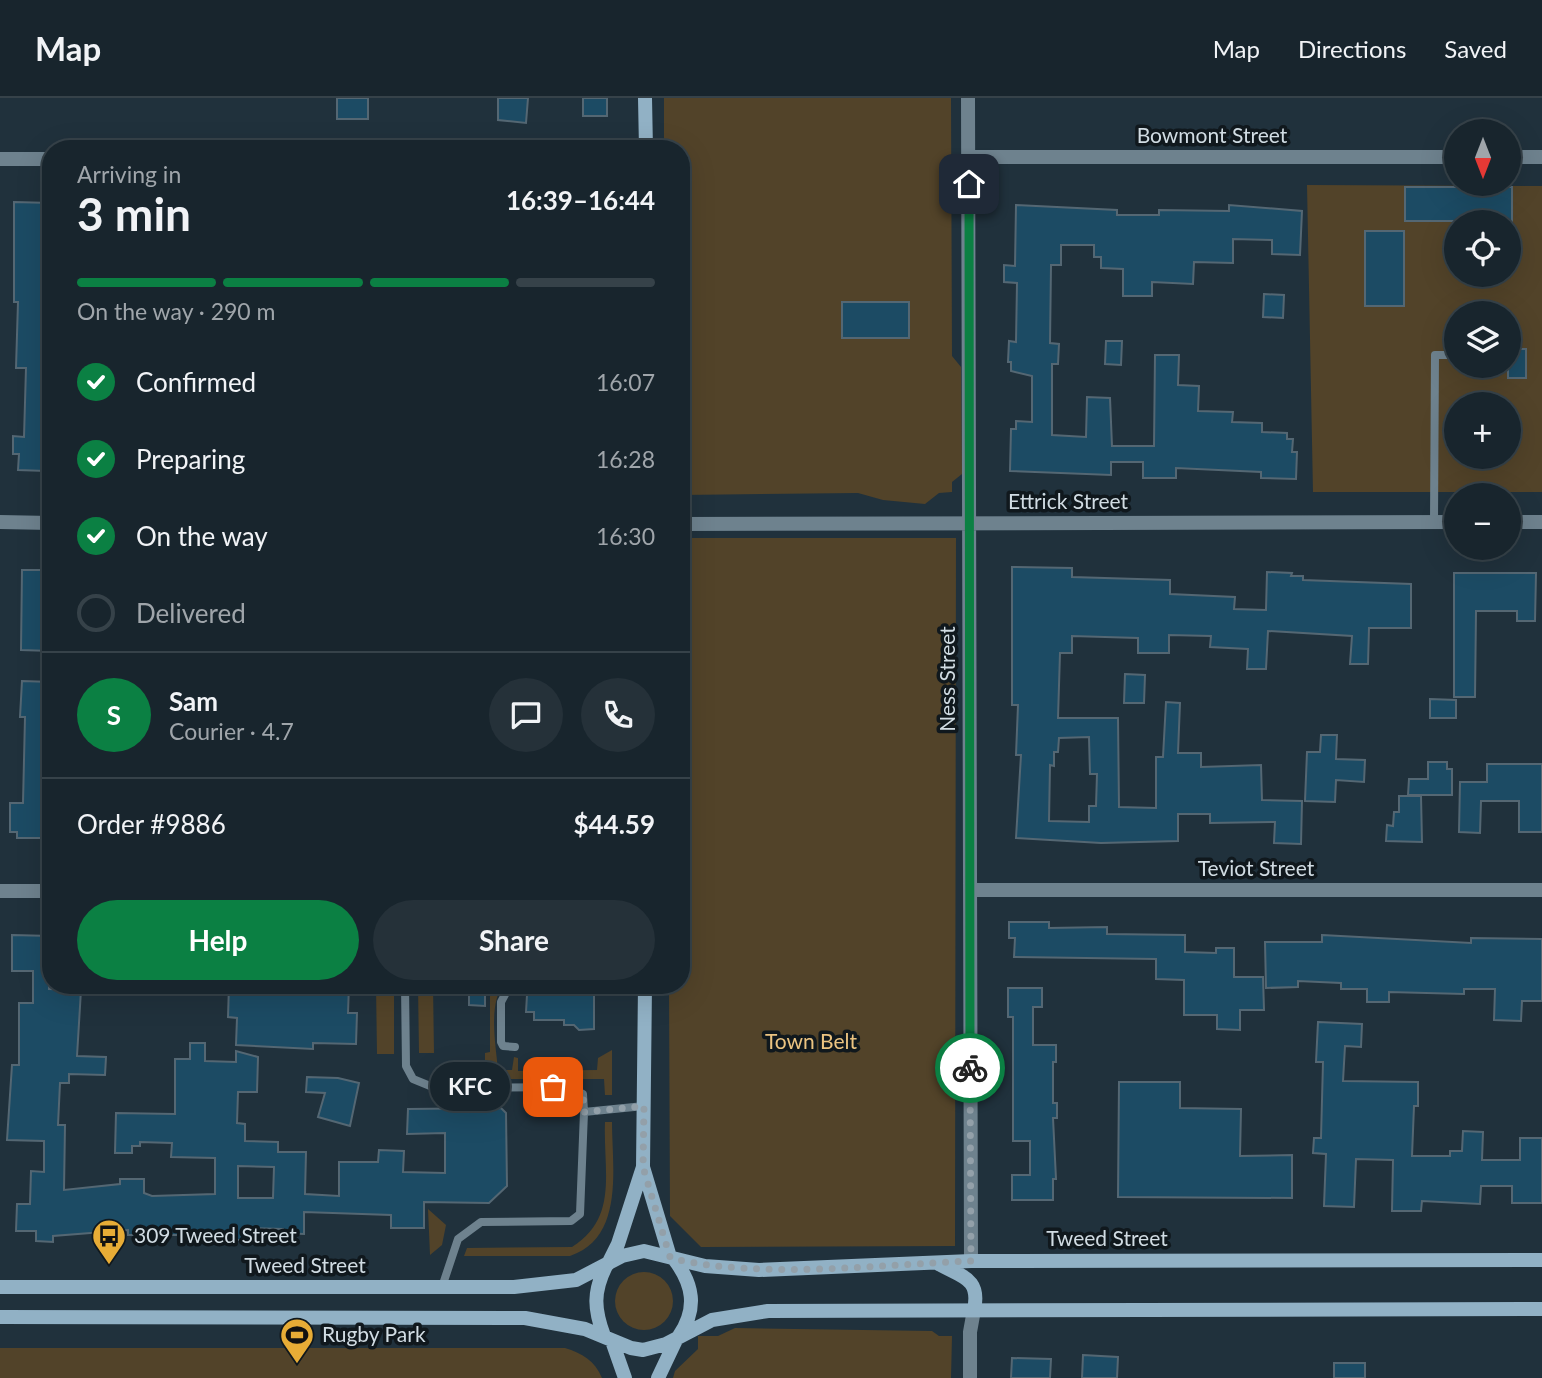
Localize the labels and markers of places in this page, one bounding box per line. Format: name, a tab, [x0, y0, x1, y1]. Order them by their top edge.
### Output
pin	[939, 154, 999, 214]
pin	[523, 1057, 583, 1117]
callout: KFC	[430, 1062, 511, 1112]
bus stop icon: 309 Tweed Street	[90, 1217, 128, 1266]
place label: 309 Tweed Street	[134, 1222, 297, 1247]
sports icon: Rugby Park	[278, 1316, 316, 1365]
place label: Rugby Park	[322, 1321, 426, 1346]

